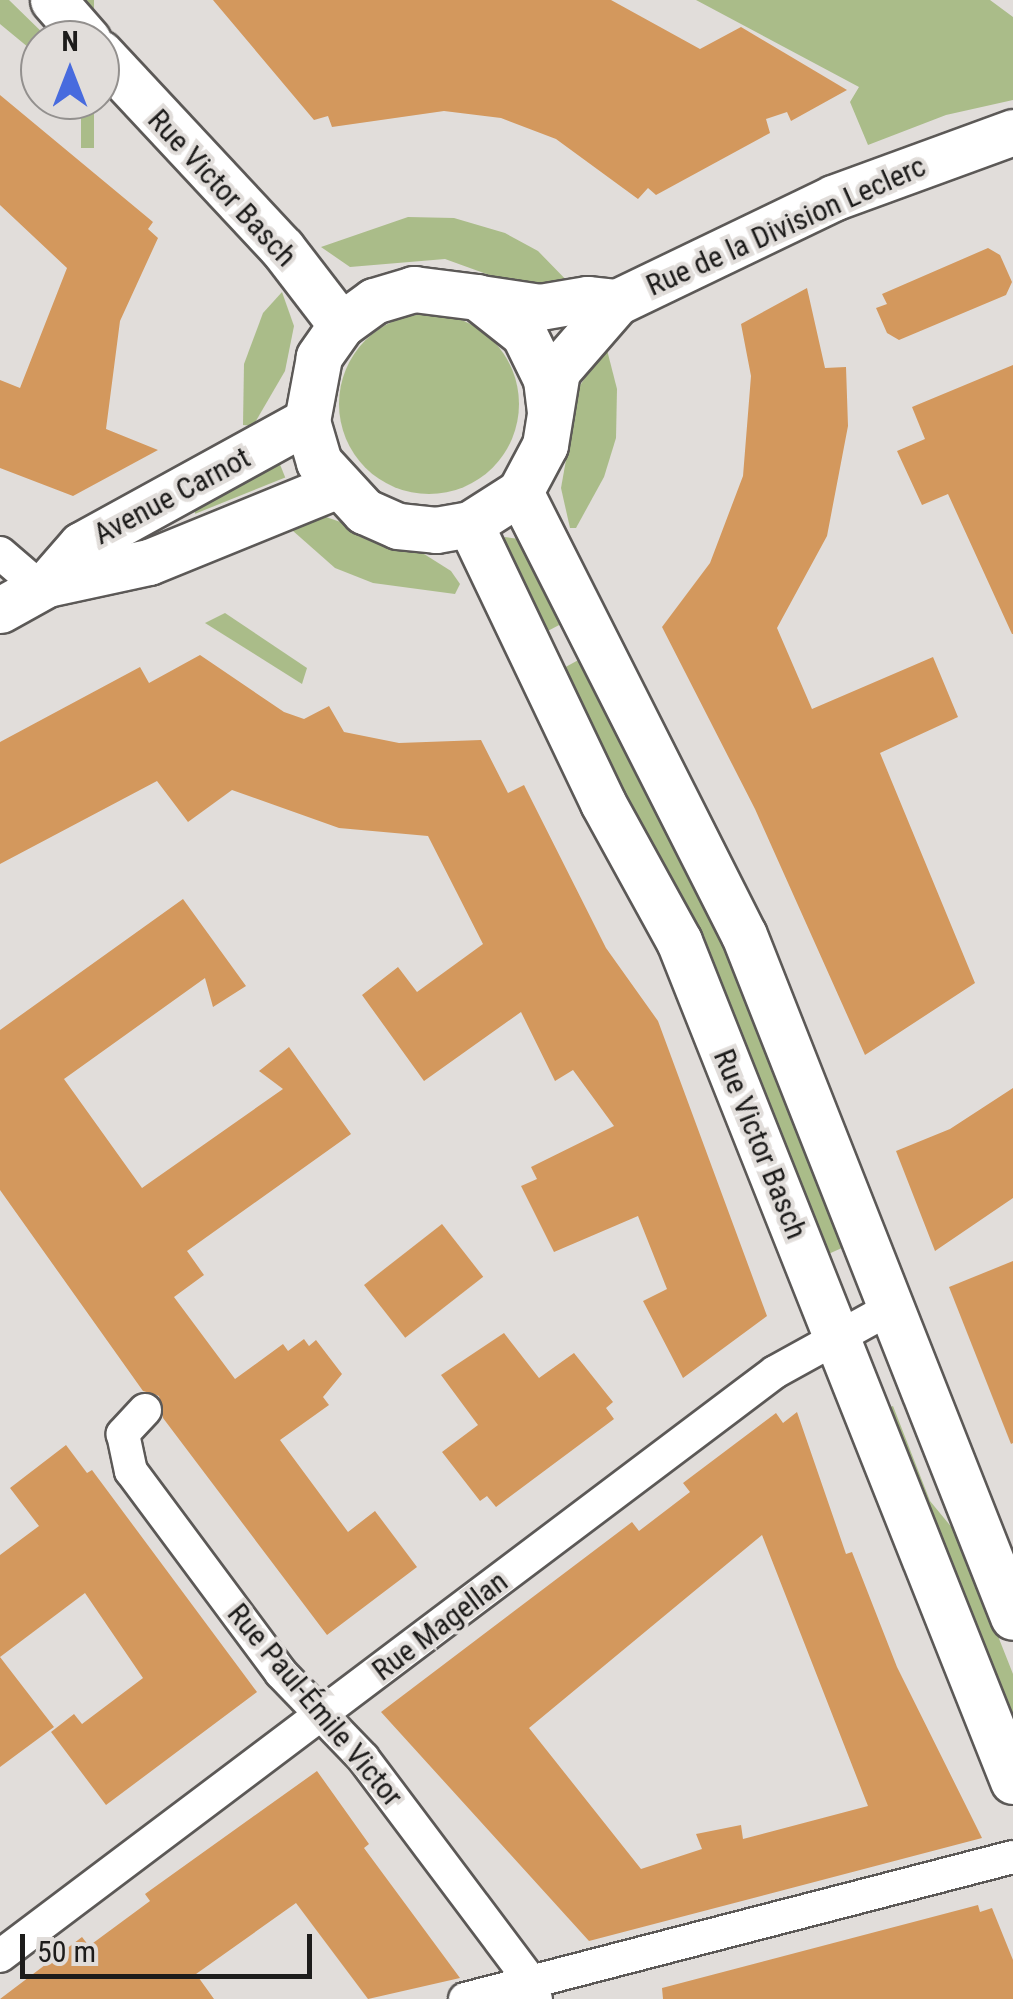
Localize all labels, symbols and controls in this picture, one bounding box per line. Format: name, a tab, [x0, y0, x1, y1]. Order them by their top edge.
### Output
north arrow	[20, 20, 120, 120]
text: N	[61, 25, 79, 58]
street label: Rue Victor Basch	[140, 102, 304, 274]
street label: Rue de la Division Leclerc	[641, 148, 931, 304]
street label: Avenue Carnot	[88, 440, 256, 552]
street label: Rue Victor Basch	[706, 1044, 814, 1244]
street label: Rue Magellan	[365, 1563, 515, 1689]
street label: Rue Paul-Émile Victor	[220, 1596, 410, 1814]
scale bar	[25, 1914, 318, 1976]
text: 50 m	[37, 1934, 96, 1969]

